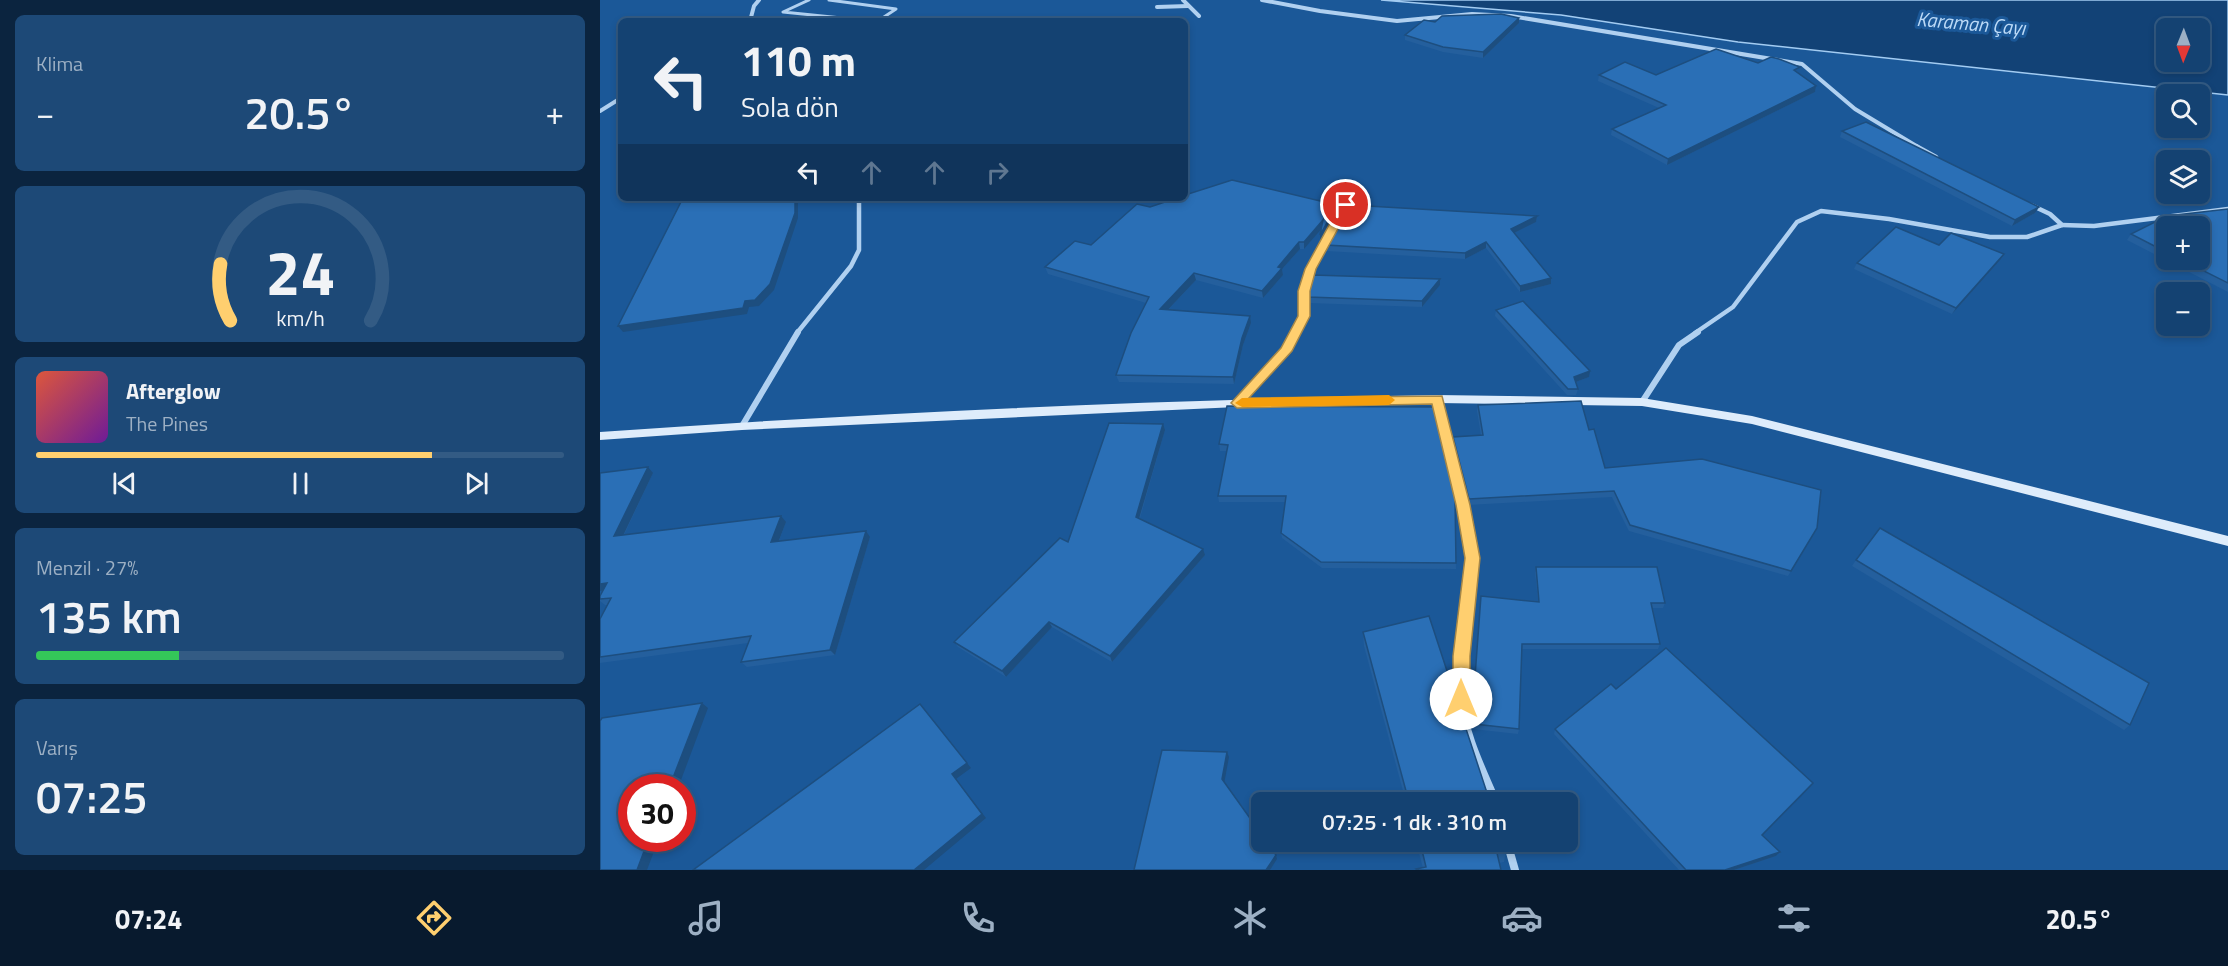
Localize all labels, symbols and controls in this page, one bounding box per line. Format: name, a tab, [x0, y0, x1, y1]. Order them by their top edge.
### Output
water label: Karaman Çayı	[1915, 3, 2029, 43]
north arrow	[2156, 18, 2210, 72]
map controls	[2156, 18, 2210, 336]
text: 110 m	[741, 28, 856, 92]
icon: left	[642, 42, 720, 120]
text: Klima	[36, 48, 83, 79]
text: 20.5°	[244, 78, 356, 146]
button: search	[2156, 84, 2210, 138]
text: Sola dön	[741, 86, 839, 127]
text: −	[36, 88, 54, 138]
text: +	[546, 88, 564, 138]
button: layers	[2156, 150, 2210, 204]
icon: left	[792, 156, 825, 189]
icon: ahead	[855, 156, 888, 189]
icon: ahead	[918, 156, 951, 189]
icon: right	[981, 156, 1014, 189]
pin	[1320, 179, 1371, 230]
icon: arrive	[1329, 188, 1362, 221]
button: +	[2156, 216, 2210, 270]
text: 24	[265, 224, 335, 319]
button: −	[2156, 282, 2210, 336]
text: km/h	[276, 302, 324, 334]
text: Afterglow	[126, 374, 221, 408]
text: The Pines	[126, 408, 208, 439]
icon: previous	[108, 467, 141, 500]
icon: pause	[284, 467, 317, 500]
icon: next	[460, 467, 493, 500]
text: Menzil · 27%	[36, 552, 138, 583]
text: 135 km	[36, 582, 182, 650]
position arrow	[1429, 667, 1493, 731]
text: Varış	[36, 732, 78, 763]
text: 07:25	[36, 762, 148, 830]
speed limit sign: 30	[618, 774, 696, 852]
text: 07:25 · 1 dk · 310 m	[1322, 805, 1507, 839]
icon: directions	[413, 897, 455, 939]
icon: music	[685, 897, 727, 939]
icon: phone	[957, 897, 999, 939]
icon: climate	[1229, 897, 1271, 939]
icon: car	[1501, 897, 1543, 939]
icon: filters	[1773, 897, 1815, 939]
text: 07:24	[115, 898, 182, 939]
text: 20.5°	[2045, 898, 2113, 939]

